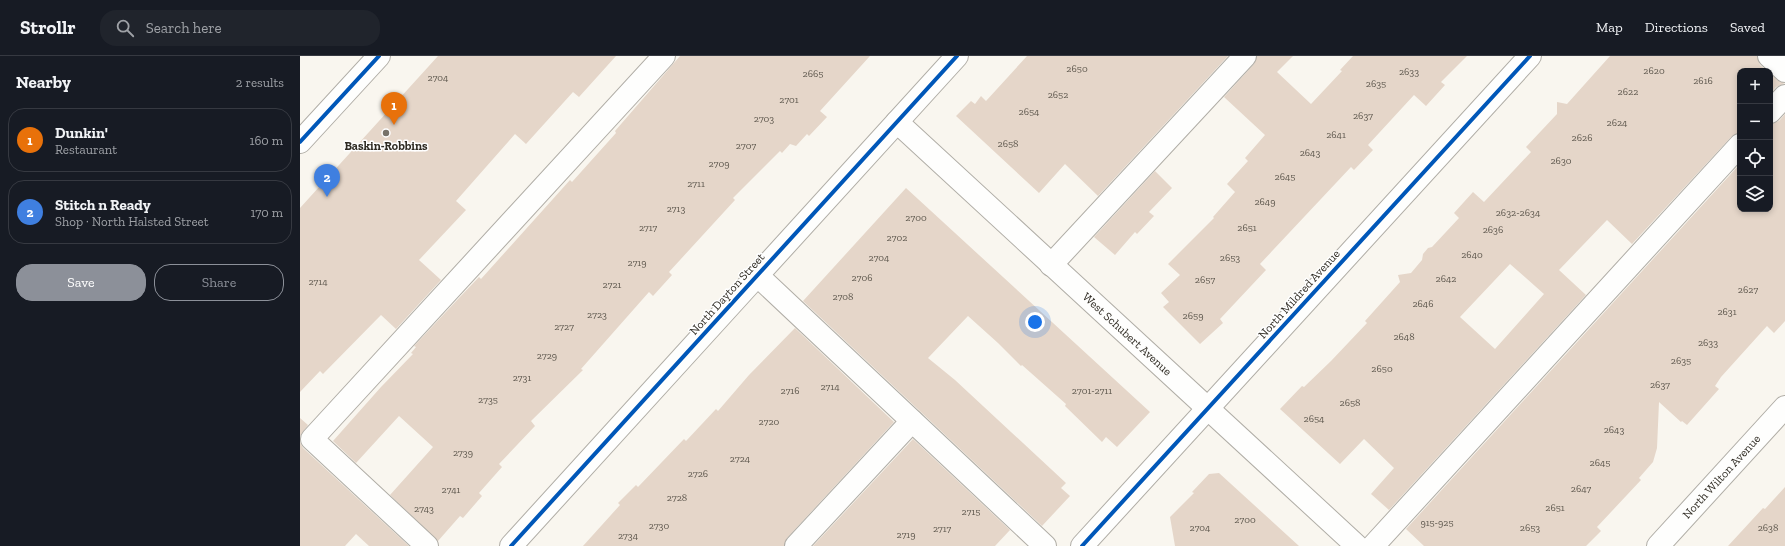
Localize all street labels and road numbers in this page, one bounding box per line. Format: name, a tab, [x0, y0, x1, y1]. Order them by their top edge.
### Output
street label: North Mildred Avenue	[1255, 246, 1343, 341]
street label: North Dayton Street	[687, 250, 768, 338]
street label: West Schubert Avenue	[1080, 290, 1175, 379]
street label: North Wilton Avenue	[1680, 431, 1763, 521]

